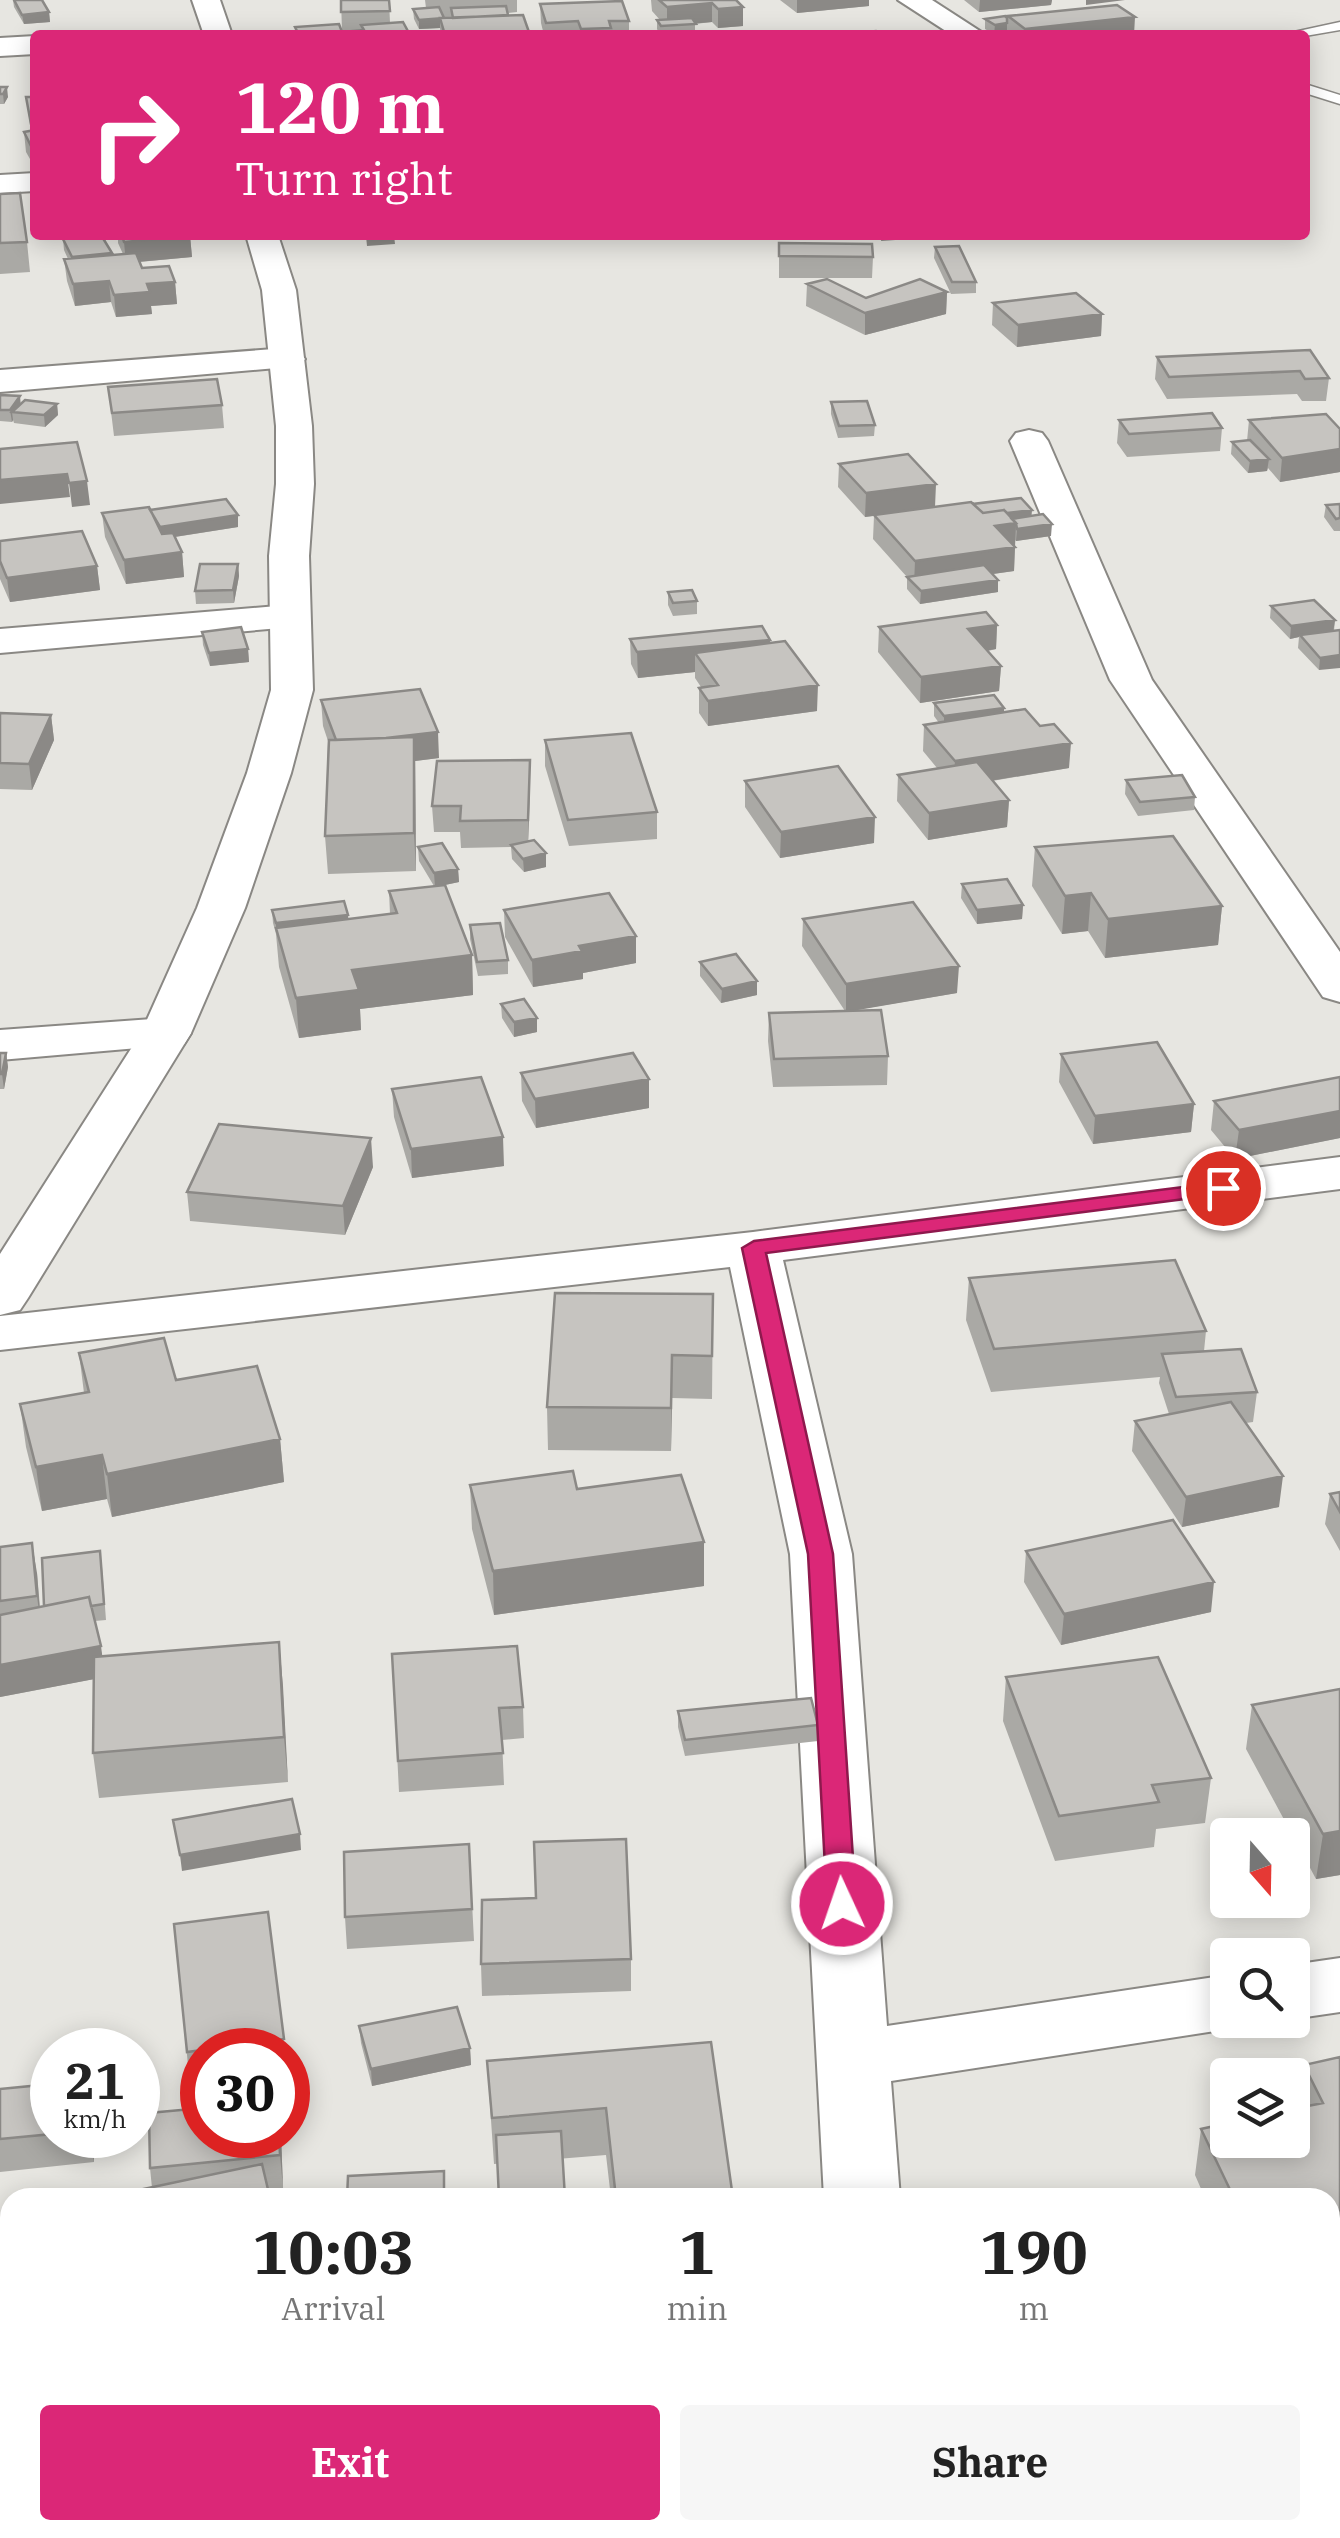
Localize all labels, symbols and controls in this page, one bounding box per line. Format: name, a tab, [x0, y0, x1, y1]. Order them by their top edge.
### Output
text: 120 m	[235, 61, 445, 152]
icon: right	[70, 70, 200, 200]
text: Turn right	[235, 149, 453, 207]
pin	[1181, 1146, 1266, 1231]
icon: arrive	[1196, 1161, 1251, 1216]
north arrow	[1210, 1818, 1310, 1918]
map controls	[1210, 1818, 1310, 2158]
position arrow	[790, 1852, 894, 1956]
button: search	[1210, 1938, 1310, 2038]
speed limit sign: 30	[180, 2028, 310, 2158]
text: 21	[65, 2048, 125, 2113]
button: layers	[1210, 2058, 1310, 2158]
text: km/h	[63, 2102, 127, 2135]
text: 10:03	[252, 2212, 414, 2291]
text: 1	[679, 2212, 715, 2291]
text: 190	[980, 2212, 1088, 2291]
text: Arrival	[281, 2287, 385, 2329]
text: min	[667, 2287, 728, 2329]
text: m	[1019, 2287, 1049, 2329]
button: Exit	[40, 2405, 660, 2520]
button: Share	[680, 2405, 1300, 2520]

